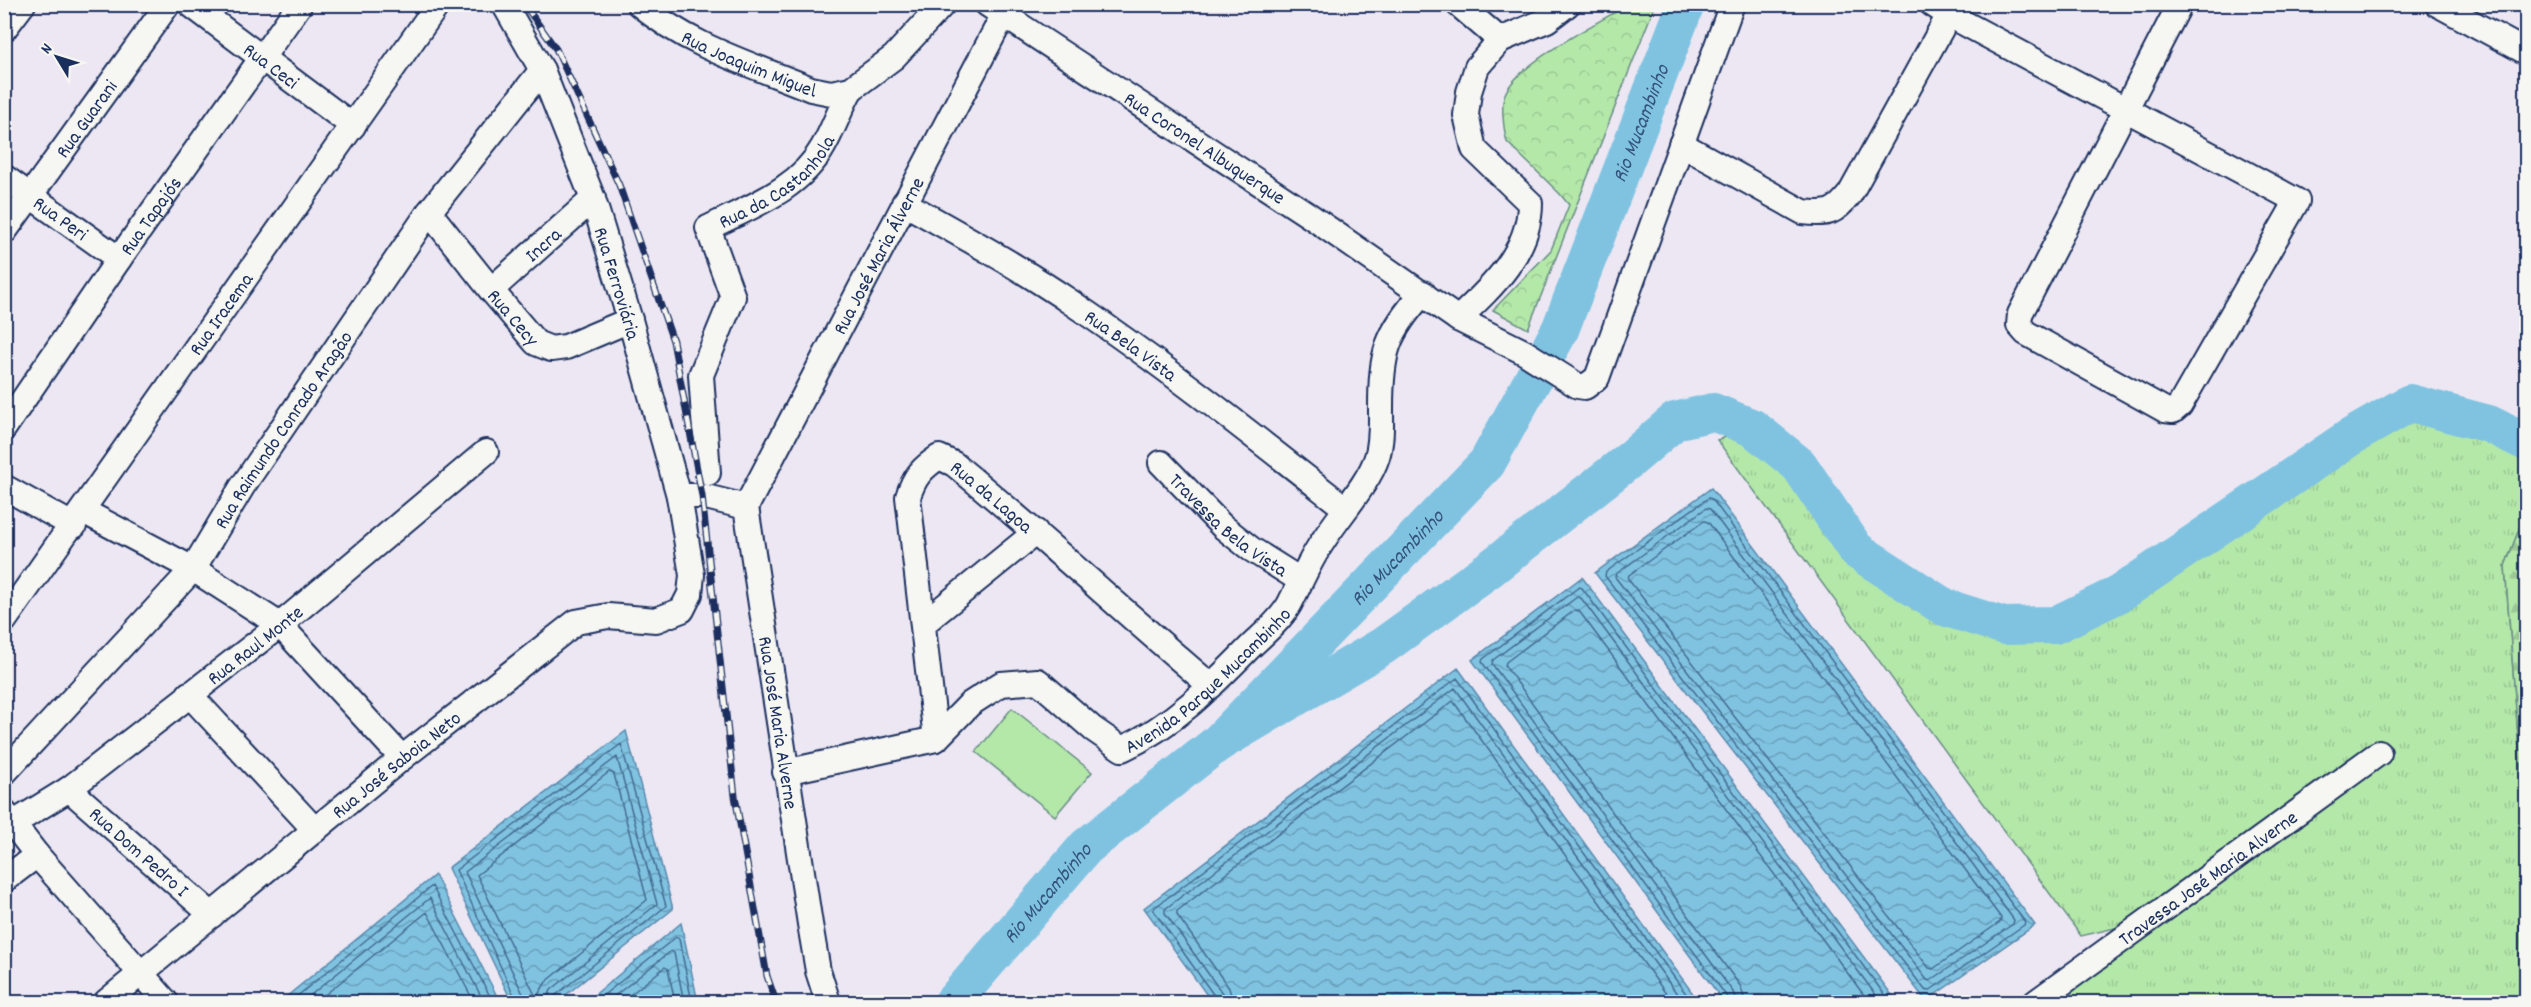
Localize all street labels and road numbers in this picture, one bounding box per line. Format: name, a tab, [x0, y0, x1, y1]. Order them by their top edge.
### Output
street label: Rua Joaquim Miguel	[675, 25, 818, 107]
street label: Rua Ceci	[236, 38, 304, 98]
street label: Rua Guarani	[50, 75, 126, 165]
street label: Rua Coronel Albuquerque	[1117, 86, 1290, 213]
street label: Rua da Castanhola	[715, 131, 844, 238]
street label: Rua Tapajós	[115, 172, 190, 262]
street label: Rua José Maria Álverne	[828, 173, 933, 340]
street label: Rua Peri	[26, 191, 93, 249]
street label: Incra	[520, 222, 569, 270]
street label: Rua Ferroviária	[585, 224, 646, 344]
street label: Rua Iracema	[184, 268, 262, 362]
street label: Rua Cecy	[479, 284, 545, 354]
street label: Rua Bela Vista	[1078, 304, 1182, 390]
street label: Rua Raimundo Conrado Aragão	[209, 326, 361, 535]
street label: Rua da Lagoa	[943, 455, 1038, 542]
street label: Travessa Bela Vista	[1161, 468, 1292, 586]
street label: Rua Raul Monte	[202, 600, 311, 693]
street label: Avenida Parque Mucambinho	[1121, 603, 1300, 762]
street label: Rua José Maria Alverne	[749, 634, 803, 812]
street label: Rua José Saboia Neto	[327, 706, 468, 827]
street label: Rua Dom Pedro I	[82, 802, 193, 905]
street label: Travessa José Maria Alverne	[2114, 805, 2305, 954]

